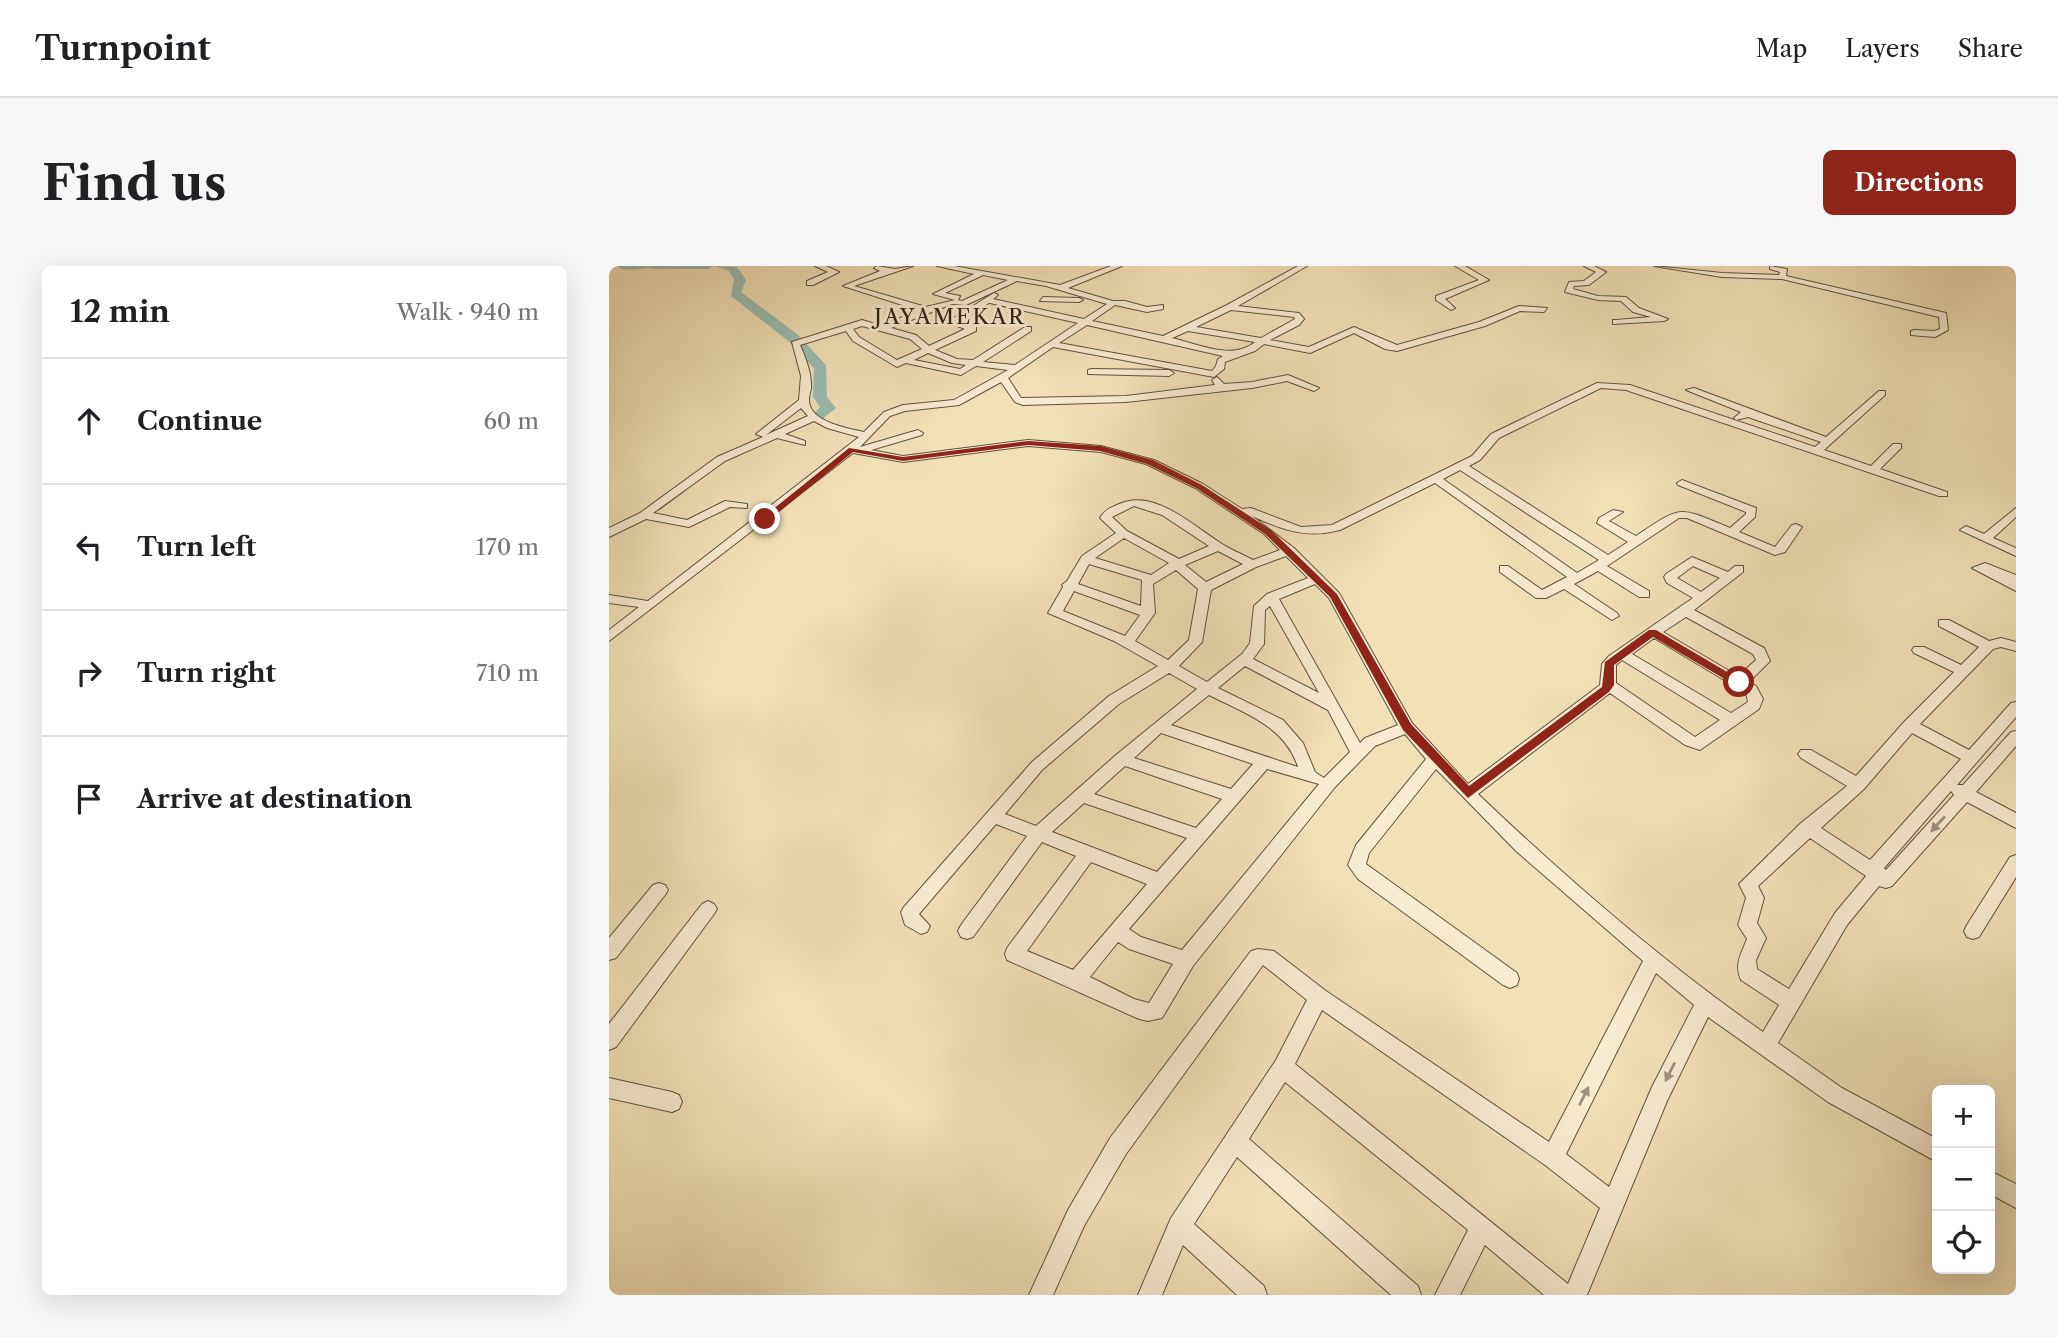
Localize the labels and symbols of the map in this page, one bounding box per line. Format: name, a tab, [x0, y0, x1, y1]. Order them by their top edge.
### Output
district label: JAYAMEKAR	[871, 304, 1026, 329]
route end	[749, 503, 780, 534]
route start	[1723, 666, 1754, 697]
one-way arrow	[1930, 815, 1946, 833]
one-way arrow	[1664, 1062, 1675, 1082]
one-way arrow	[1579, 1086, 1590, 1106]

